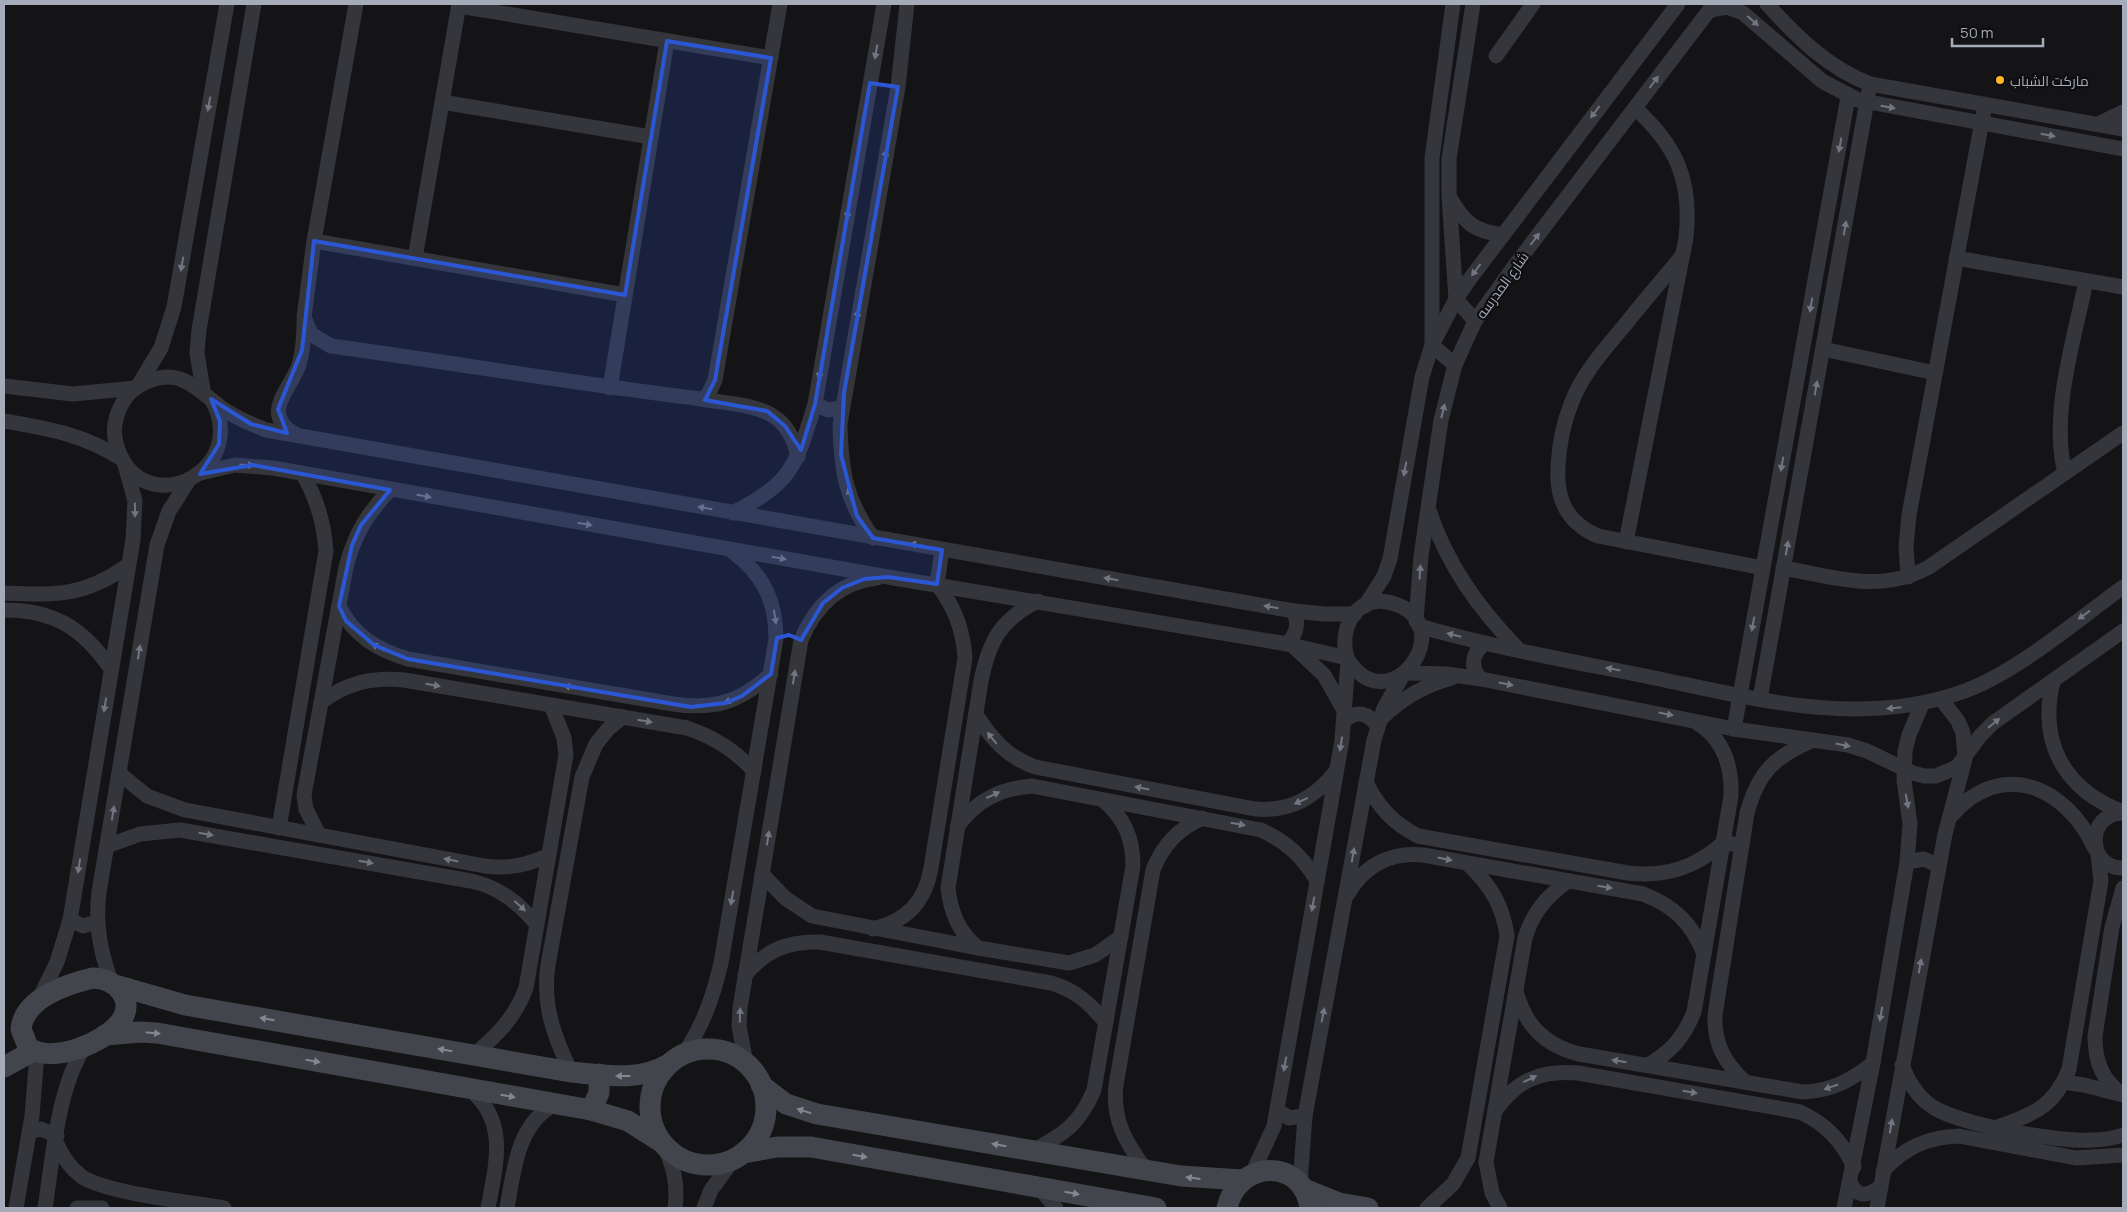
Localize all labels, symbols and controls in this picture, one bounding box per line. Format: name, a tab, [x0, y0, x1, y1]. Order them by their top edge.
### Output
scale bar	[1952, 15, 2043, 47]
one-way arrow	[1747, 16, 1760, 27]
text: 50 m	[1960, 22, 1994, 43]
one-way arrow	[871, 44, 879, 60]
place label: ماركت الشباب	[2010, 71, 2089, 90]
marker: ماركت الشباب	[1994, 74, 2006, 86]
one-way arrow	[1649, 76, 1660, 89]
one-way arrow	[205, 96, 213, 112]
one-way arrow	[1880, 104, 1896, 112]
one-way arrow	[1590, 105, 1601, 118]
one-way arrow	[2040, 132, 2056, 140]
one-way arrow	[1835, 137, 1843, 153]
one-way arrow	[882, 149, 890, 165]
one-way arrow	[843, 204, 851, 220]
one-way arrow	[1841, 219, 1849, 235]
one-way arrow	[1530, 232, 1540, 246]
street label: شارع المدرسه	[1471, 248, 1533, 322]
one-way arrow	[177, 256, 185, 272]
one-way arrow	[1471, 263, 1481, 277]
one-way arrow	[1806, 297, 1814, 313]
one-way arrow	[854, 309, 862, 325]
one-way arrow	[816, 364, 824, 380]
one-way arrow	[1812, 379, 1820, 395]
one-way arrow	[1439, 404, 1447, 419]
one-way arrow	[1777, 457, 1785, 473]
one-way arrow	[239, 462, 255, 470]
one-way arrow	[1401, 462, 1409, 478]
one-way arrow	[846, 487, 854, 502]
one-way arrow	[417, 492, 433, 500]
one-way arrow	[132, 503, 140, 519]
one-way arrow	[696, 504, 712, 512]
one-way arrow	[577, 520, 593, 528]
one-way arrow	[1784, 539, 1792, 555]
one-way arrow	[908, 541, 924, 549]
one-way arrow	[771, 555, 787, 563]
one-way arrow	[1416, 564, 1424, 580]
one-way arrow	[1103, 575, 1119, 583]
one-way arrow	[1263, 603, 1279, 611]
one-way arrow	[771, 609, 779, 625]
one-way arrow	[2077, 610, 2091, 620]
one-way arrow	[1748, 617, 1756, 633]
one-way arrow	[1446, 631, 1461, 639]
one-way arrow	[371, 643, 385, 651]
one-way arrow	[135, 644, 143, 660]
one-way arrow	[1605, 665, 1620, 673]
one-way arrow	[791, 669, 799, 685]
one-way arrow	[1498, 680, 1514, 688]
one-way arrow	[425, 682, 441, 690]
one-way arrow	[562, 682, 578, 690]
one-way arrow	[724, 697, 738, 705]
one-way arrow	[101, 698, 109, 714]
one-way arrow	[1885, 704, 1901, 712]
one-way arrow	[1658, 711, 1674, 719]
one-way arrow	[637, 717, 653, 725]
one-way arrow	[1987, 718, 2000, 729]
one-way arrow	[986, 732, 997, 745]
one-way arrow	[1337, 736, 1345, 752]
one-way arrow	[1835, 741, 1851, 749]
one-way arrow	[1134, 783, 1150, 791]
one-way arrow	[986, 791, 1000, 799]
one-way arrow	[1903, 794, 1911, 810]
one-way arrow	[1294, 798, 1308, 806]
one-way arrow	[109, 804, 117, 820]
one-way arrow	[1230, 821, 1246, 829]
one-way arrow	[764, 829, 772, 845]
one-way arrow	[198, 831, 214, 839]
one-way arrow	[1349, 846, 1357, 862]
one-way arrow	[444, 856, 459, 864]
one-way arrow	[1437, 856, 1453, 864]
one-way arrow	[75, 858, 83, 874]
one-way arrow	[358, 859, 374, 867]
one-way arrow	[1597, 884, 1613, 892]
one-way arrow	[728, 890, 736, 906]
one-way arrow	[1309, 896, 1317, 912]
one-way arrow	[513, 900, 525, 912]
one-way arrow	[1917, 958, 1925, 974]
one-way arrow	[1320, 1006, 1328, 1022]
one-way arrow	[1877, 1006, 1885, 1022]
one-way arrow	[736, 1007, 744, 1023]
one-way arrow	[259, 1015, 275, 1023]
one-way arrow	[146, 1029, 162, 1037]
one-way arrow	[436, 1046, 452, 1054]
one-way arrow	[1280, 1056, 1288, 1072]
one-way arrow	[1611, 1056, 1627, 1064]
one-way arrow	[306, 1057, 322, 1065]
one-way arrow	[614, 1072, 630, 1080]
one-way arrow	[1523, 1075, 1538, 1084]
one-way arrow	[1823, 1083, 1838, 1091]
one-way arrow	[1682, 1088, 1698, 1096]
one-way arrow	[500, 1092, 516, 1100]
one-way arrow	[797, 1106, 812, 1114]
one-way arrow	[1887, 1118, 1895, 1133]
one-way arrow	[990, 1141, 1006, 1149]
one-way arrow	[853, 1152, 869, 1160]
one-way arrow	[1185, 1174, 1201, 1182]
one-way arrow	[1065, 1190, 1081, 1198]

